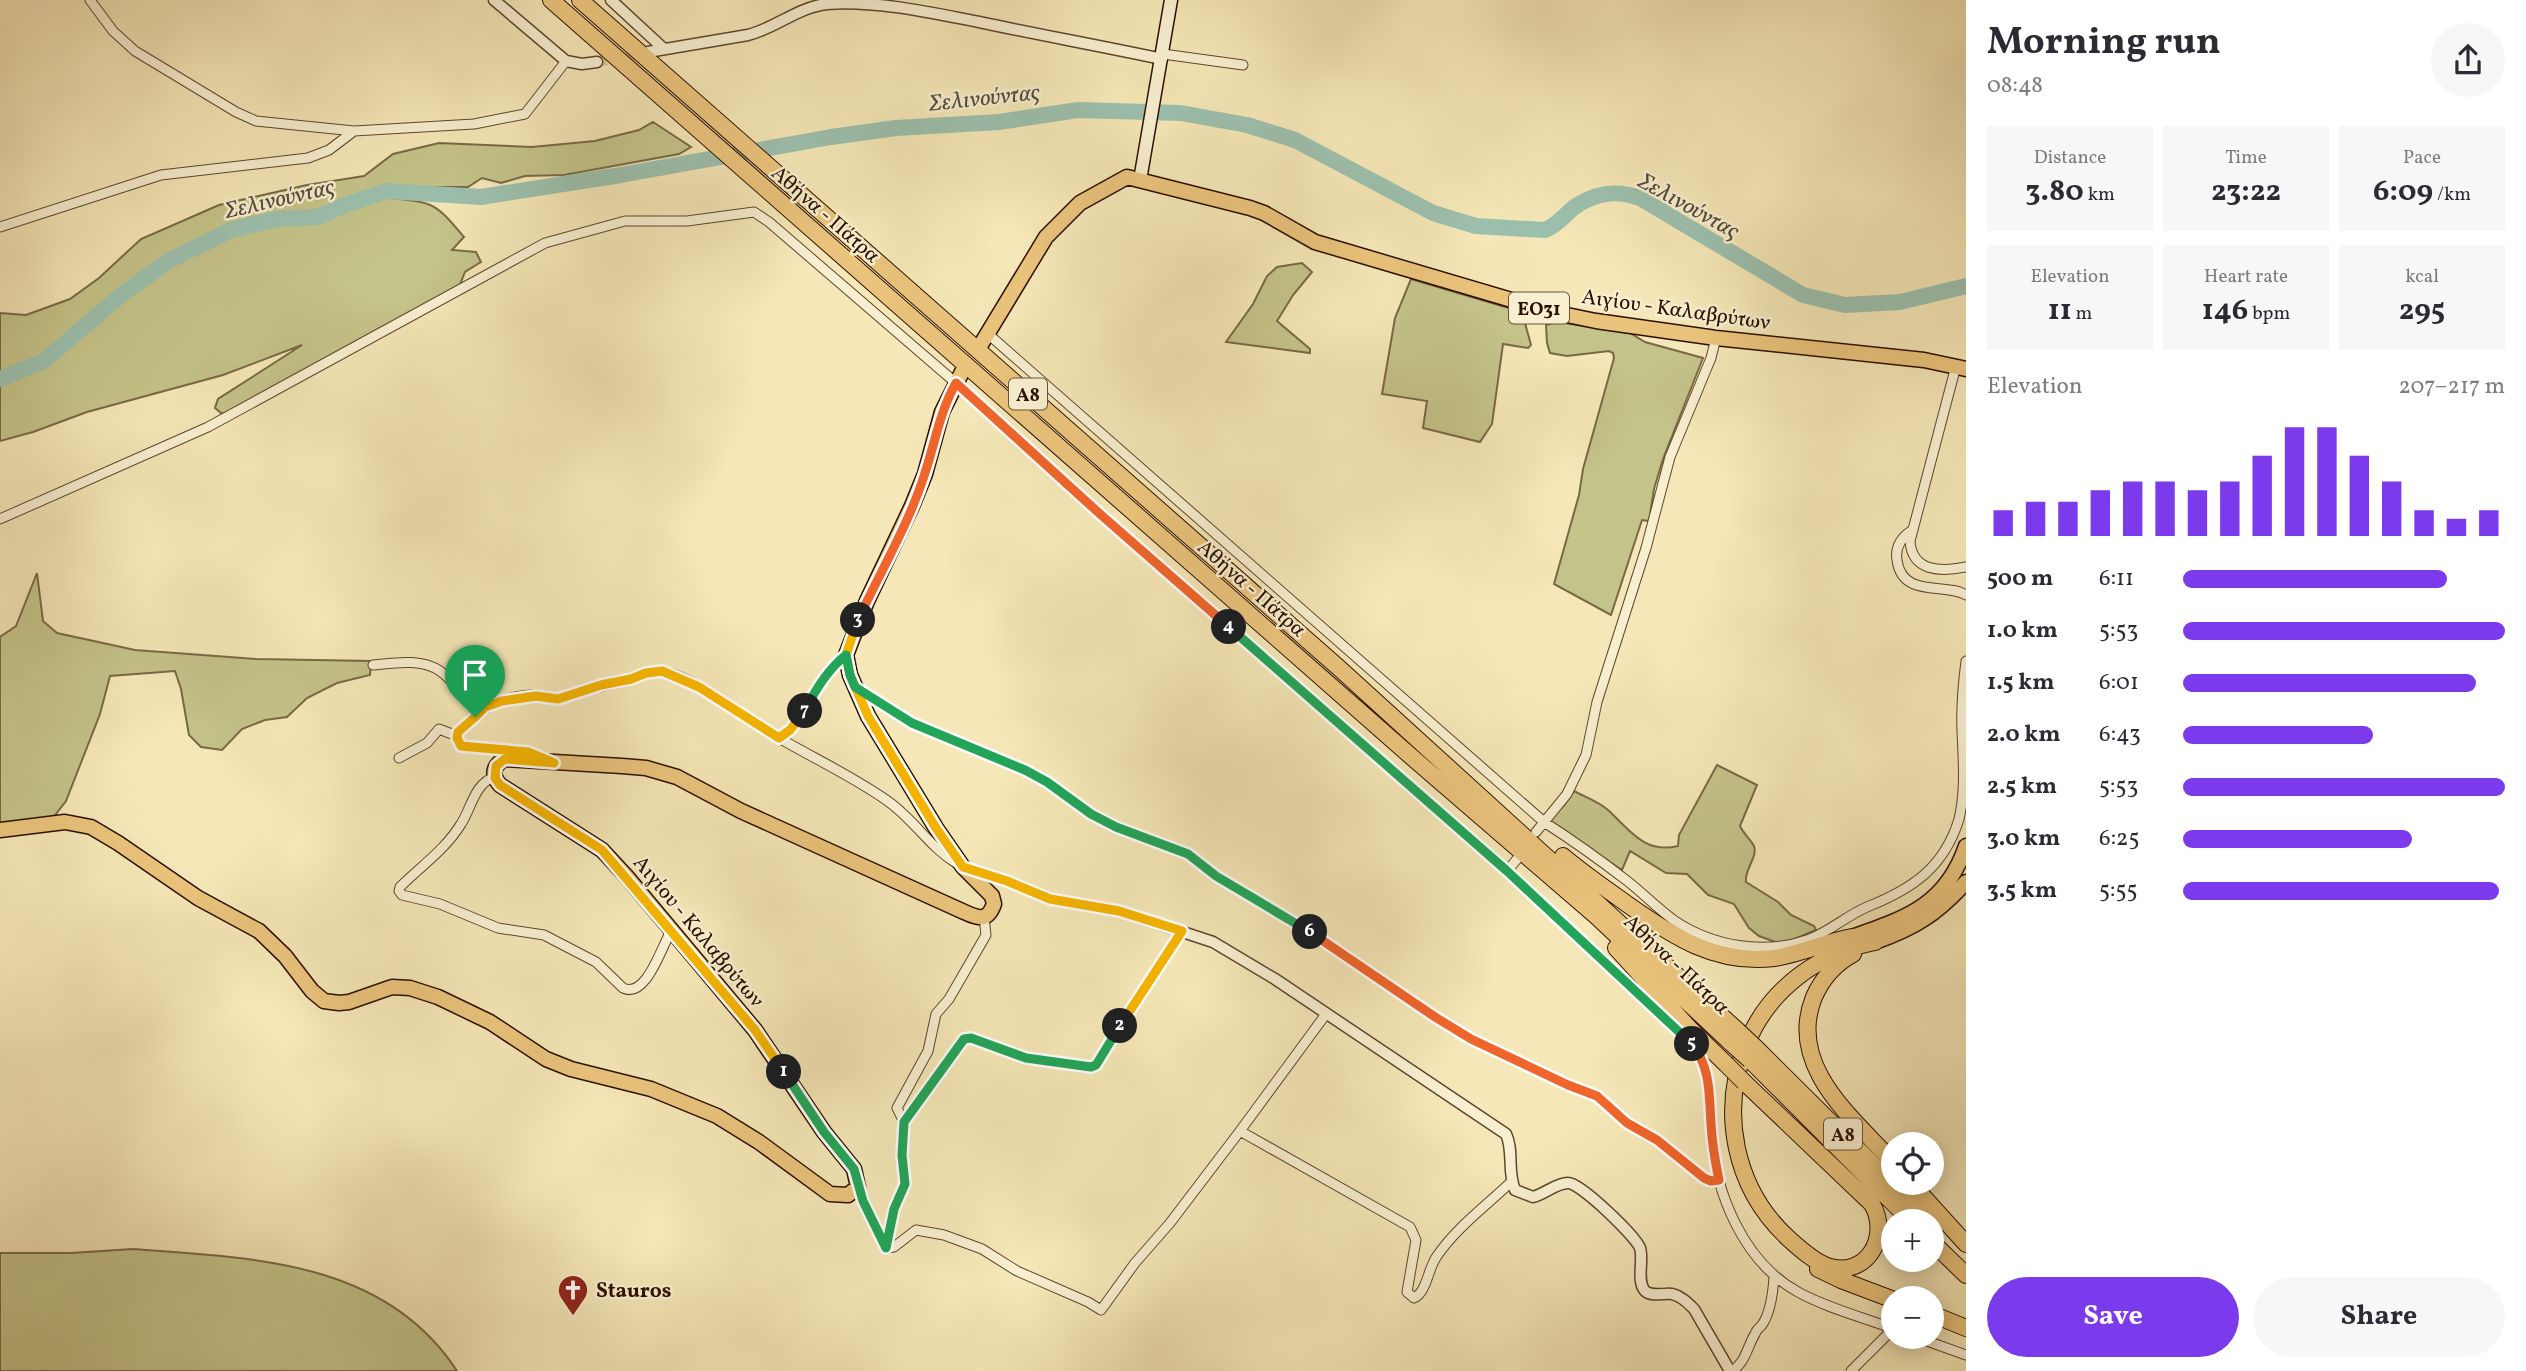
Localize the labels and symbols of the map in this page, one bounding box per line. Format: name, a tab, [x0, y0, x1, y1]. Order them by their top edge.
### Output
water label: Σελινούντας	[927, 77, 1042, 121]
street label: Αθήνα - Πάτρα	[764, 160, 886, 271]
water label: Σελινούντας	[1631, 166, 1745, 248]
water label: Σελινούντας	[221, 172, 338, 228]
street label: Αιγίου - Καλαβρύτων	[1580, 283, 1772, 338]
road number: ΕΟ31	[1509, 292, 1569, 324]
road number: Α8	[1009, 378, 1047, 410]
street label: Αθήνα - Πάτρα	[1190, 534, 1312, 645]
pin: 3	[840, 602, 876, 638]
pin: 4	[1212, 610, 1246, 644]
pin	[445, 645, 505, 717]
pin: 7	[788, 694, 822, 728]
street label: Αιγίου - Καλαβρύτων	[626, 850, 770, 1014]
street label: Αθήνα - Πάτρα	[1616, 908, 1736, 1022]
pin: 6	[1292, 914, 1328, 950]
pin: 2	[1102, 1009, 1138, 1044]
pin: 5	[1674, 1026, 1710, 1062]
pin: 1	[766, 1054, 802, 1090]
road number: Α8	[1824, 1118, 1862, 1150]
church icon: Stauros	[556, 1273, 590, 1317]
place label: Stauros	[596, 1277, 671, 1306]

